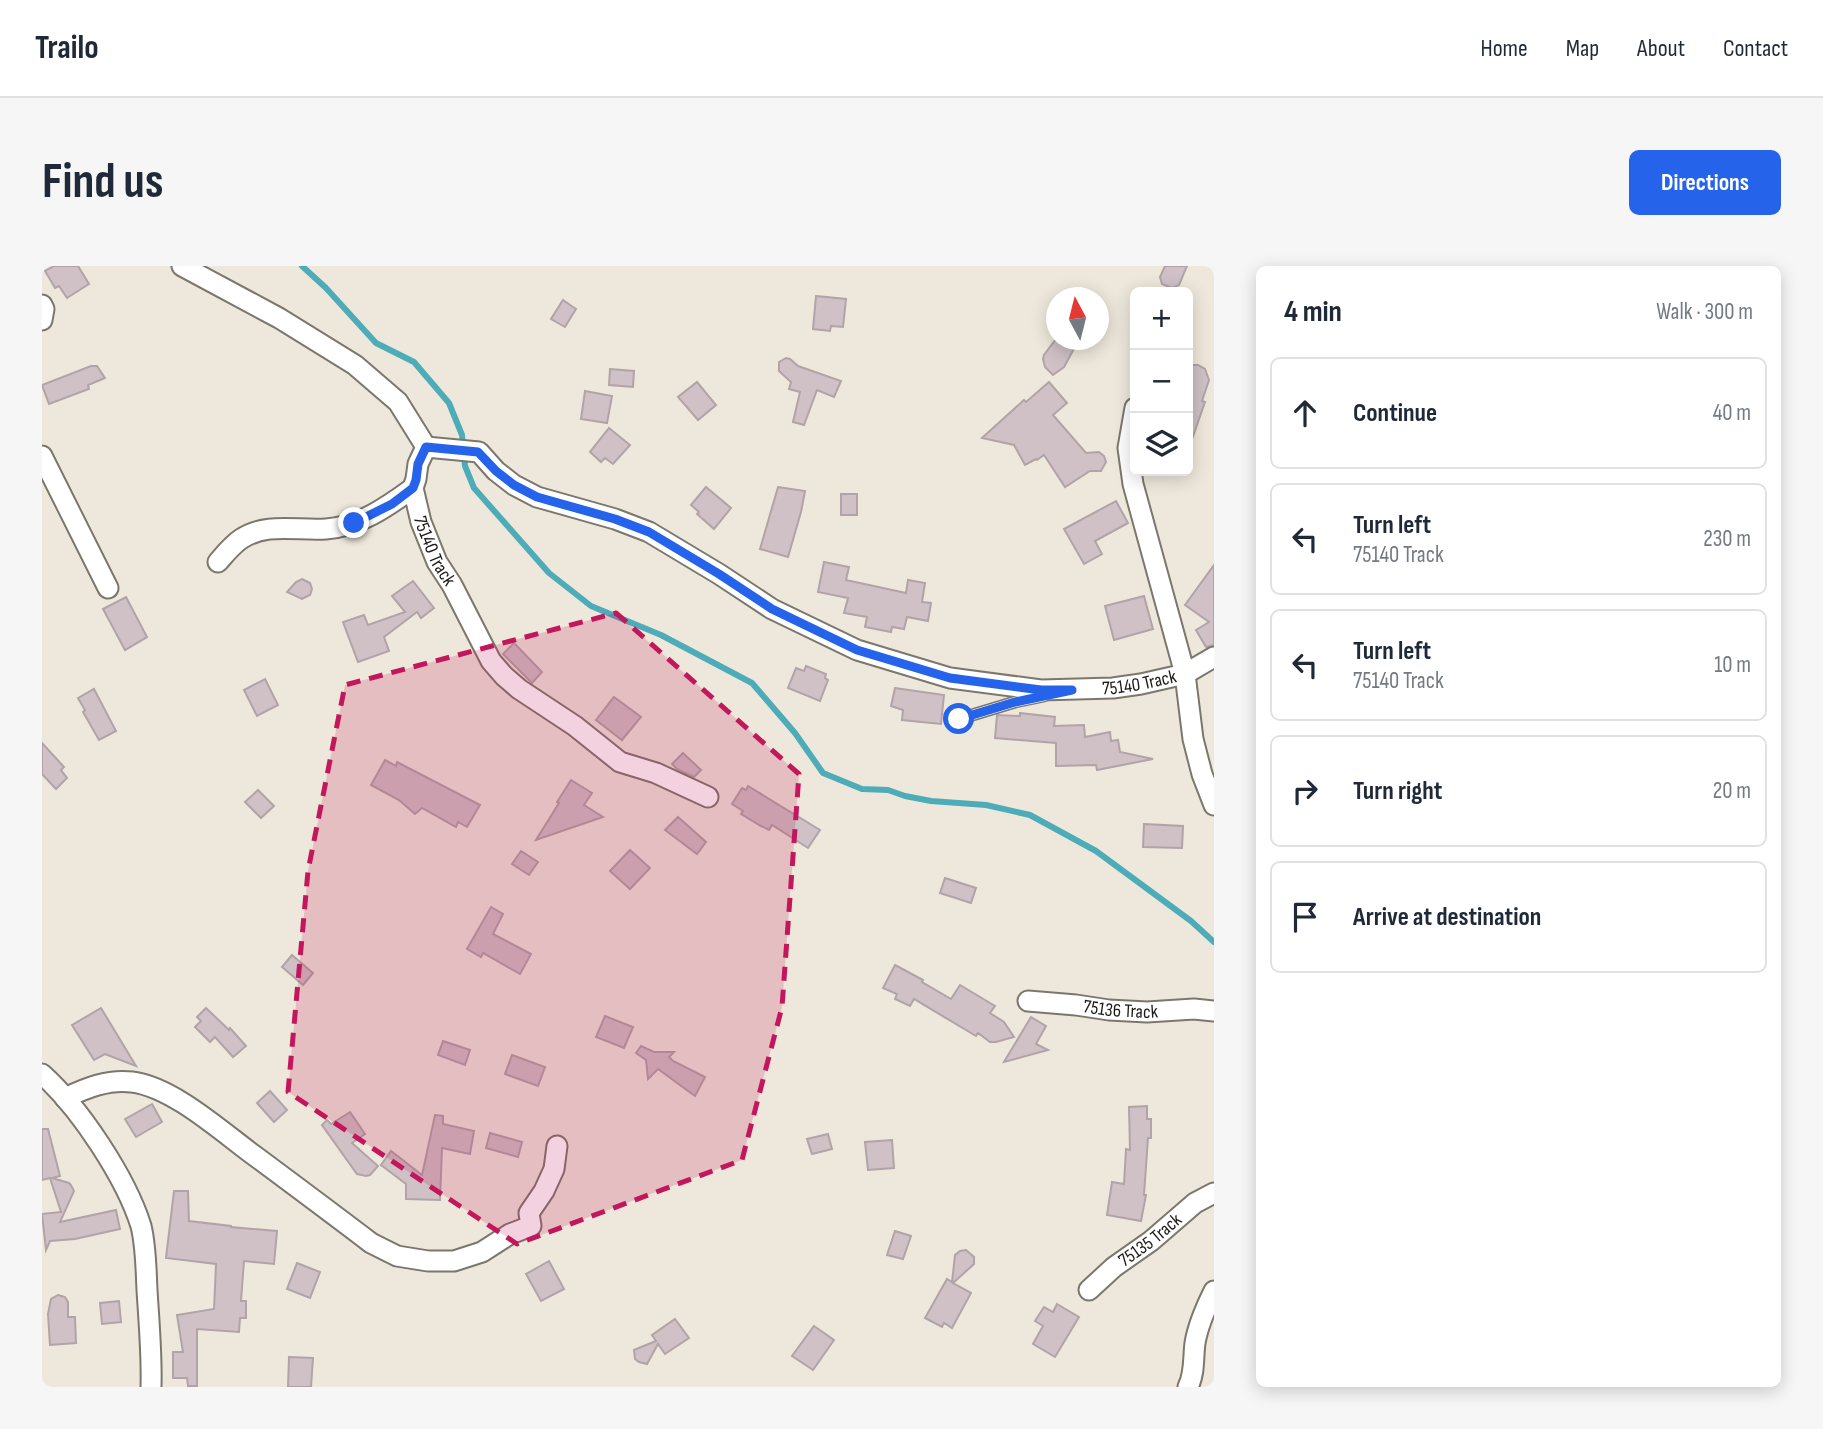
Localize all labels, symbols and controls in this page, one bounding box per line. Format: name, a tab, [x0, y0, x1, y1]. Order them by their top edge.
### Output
text: Trailo	[35, 28, 99, 68]
text: Home	[1480, 34, 1528, 63]
text: Map	[1566, 34, 1599, 63]
text: About	[1637, 34, 1685, 63]
text: Contact	[1723, 34, 1788, 63]
button: Directions	[1629, 150, 1781, 215]
text: Find us	[42, 153, 164, 212]
north arrow	[1046, 287, 1109, 350]
map controls	[1130, 287, 1193, 476]
button: +	[1130, 287, 1193, 350]
text: 4 min	[1284, 294, 1342, 330]
text: Walk · 300 m	[1656, 298, 1753, 326]
button: −	[1130, 350, 1193, 413]
icon: ahead	[1286, 394, 1324, 432]
text: Continue	[1353, 398, 1437, 429]
text: 40 m	[1713, 399, 1751, 427]
button: layers	[1130, 413, 1193, 476]
route end	[338, 507, 369, 538]
text: Turn left	[1353, 510, 1431, 541]
street label: 75140 Track	[408, 514, 461, 591]
icon: left	[1286, 520, 1324, 558]
text: 230 m	[1703, 525, 1751, 553]
text: 75140 Track	[1353, 541, 1444, 569]
text: Turn left	[1353, 636, 1431, 667]
icon: left	[1286, 646, 1324, 684]
text: 10 m	[1714, 651, 1751, 679]
street label: 75140 Track	[1102, 665, 1179, 700]
text: 75140 Track	[1353, 667, 1444, 695]
route start	[943, 703, 974, 734]
icon: right	[1286, 772, 1324, 810]
text: Turn right	[1353, 776, 1442, 807]
text: 20 m	[1713, 777, 1751, 805]
icon: arrive	[1286, 898, 1324, 936]
text: Arrive at destination	[1353, 902, 1541, 933]
street label: 75136 Track	[1082, 995, 1159, 1024]
street label: 75135 Track	[1114, 1208, 1187, 1272]

